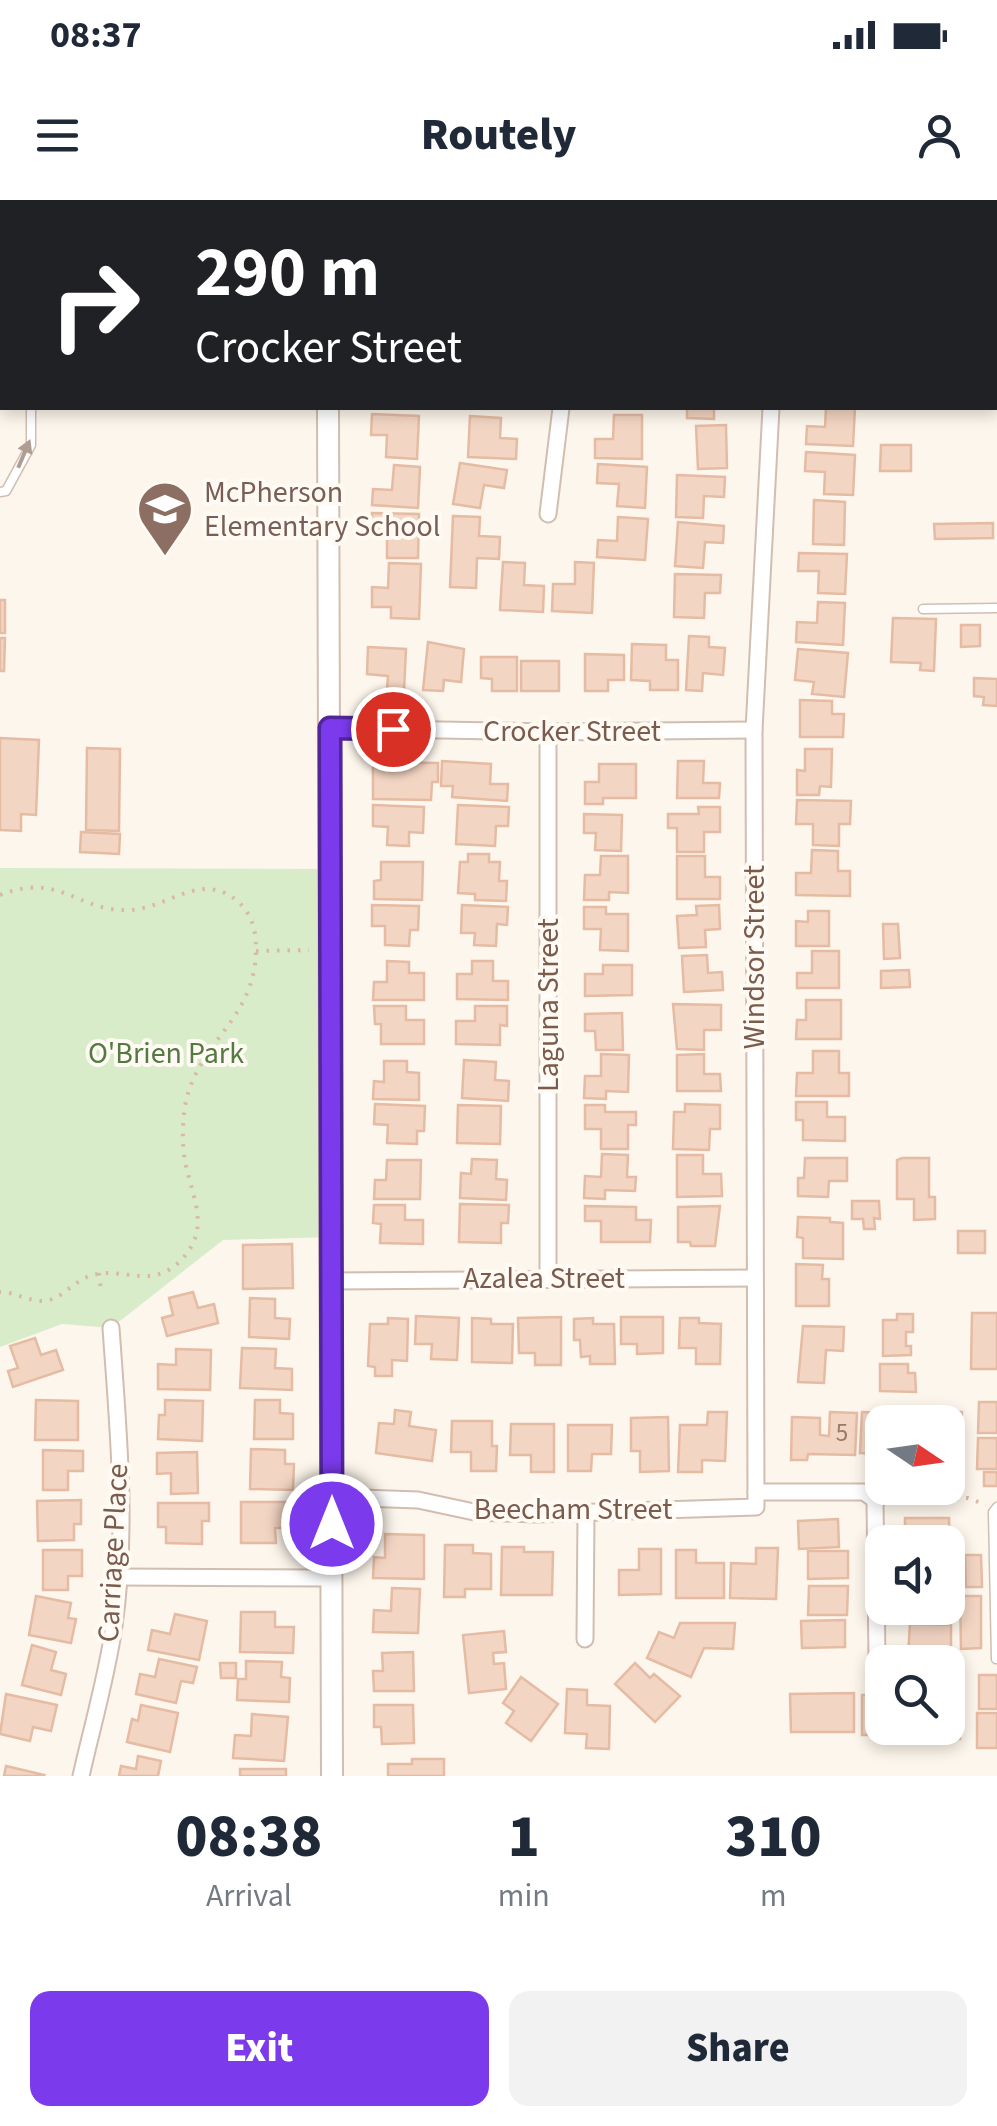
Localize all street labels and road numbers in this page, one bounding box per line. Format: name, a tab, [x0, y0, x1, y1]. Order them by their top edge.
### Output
street label: Crocker Street	[483, 710, 661, 753]
street label: Windsor Street	[733, 865, 776, 1049]
street label: Laguna Street	[527, 918, 570, 1092]
street label: Azalea Street	[463, 1257, 625, 1300]
street label: Carriage Place	[87, 1463, 139, 1643]
street label: Beecham Street	[474, 1488, 672, 1531]

